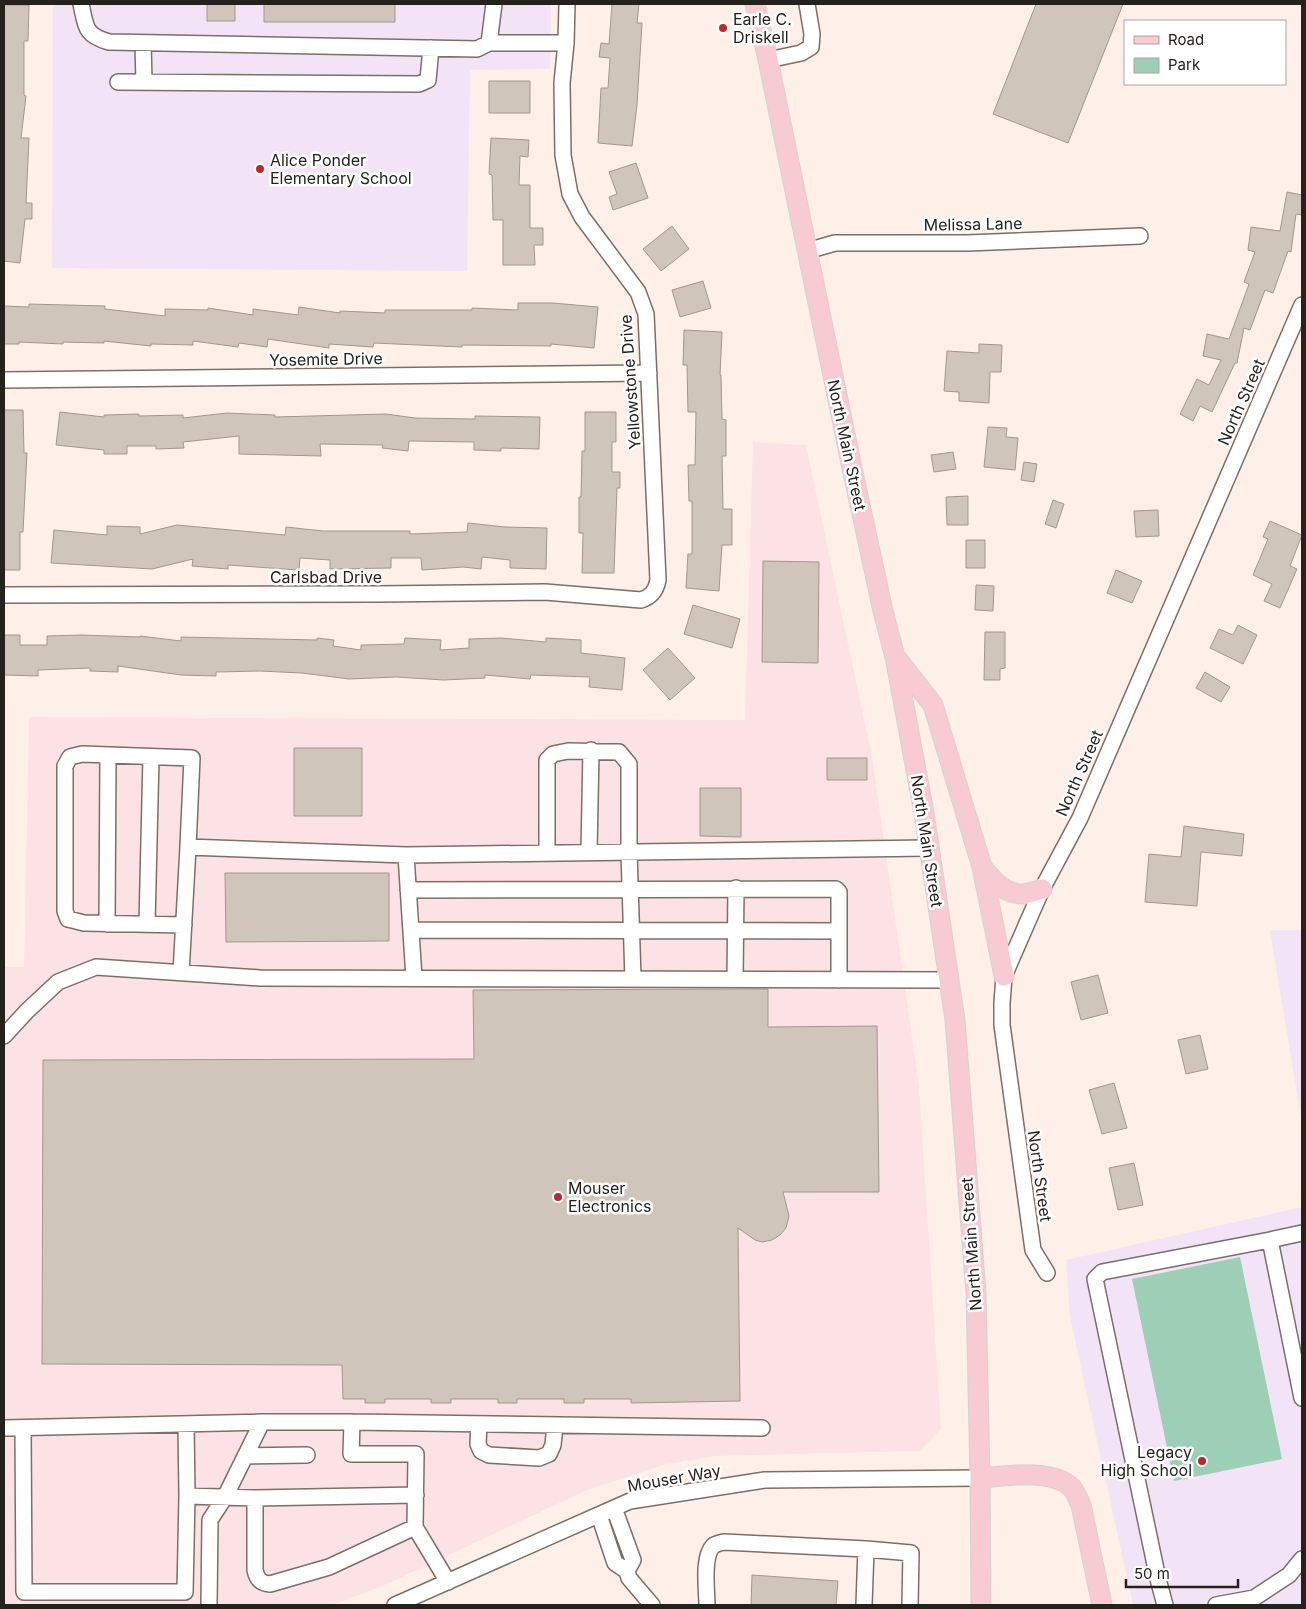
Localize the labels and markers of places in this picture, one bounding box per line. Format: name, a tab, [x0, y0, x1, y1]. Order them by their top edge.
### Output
place label: Earle C. Driskell	[733, 9, 792, 47]
marker: Earle C. Driskell	[717, 22, 729, 34]
place label: Alice Ponder Elementary School	[270, 150, 412, 188]
marker: Alice Ponder Elementary School	[254, 163, 266, 175]
place label: Mouser Electronics	[568, 1178, 651, 1216]
marker: Mouser Electronics	[552, 1191, 564, 1203]
place label: Legacy High School	[1101, 1442, 1192, 1480]
marker: Legacy High School	[1196, 1455, 1208, 1467]

